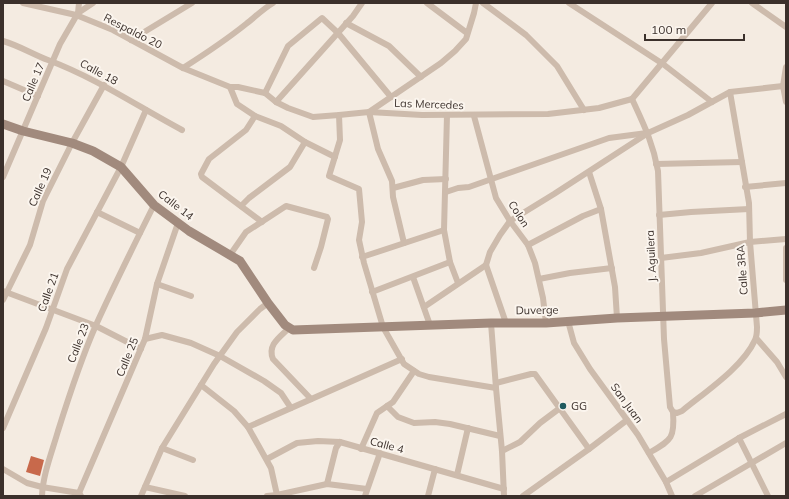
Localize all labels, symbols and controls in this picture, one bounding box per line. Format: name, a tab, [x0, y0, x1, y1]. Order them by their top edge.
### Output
street label: Respaldo 20	[101, 10, 165, 52]
scale bar	[645, 16, 744, 42]
text: 100 m	[651, 22, 686, 37]
street label: Calle 18	[78, 56, 121, 88]
street label: Calle 17	[19, 60, 47, 104]
street label: Las Mercedes	[394, 96, 464, 112]
street label: Calle 19	[25, 165, 55, 209]
street label: Calle 14	[155, 187, 197, 223]
street label: Colon	[505, 198, 533, 230]
street label: J. Aguilera	[643, 230, 659, 282]
street label: Calle 3RA	[733, 244, 751, 296]
street label: Calle 21	[34, 270, 62, 314]
street label: Duverge	[515, 303, 559, 317]
street label: Calle 23	[64, 321, 92, 365]
street label: Calle 25	[113, 335, 141, 379]
street label: San Juan	[608, 380, 646, 426]
place label: GG	[571, 399, 587, 413]
marker: GG	[558, 401, 568, 411]
street label: Calle 4	[368, 434, 406, 456]

